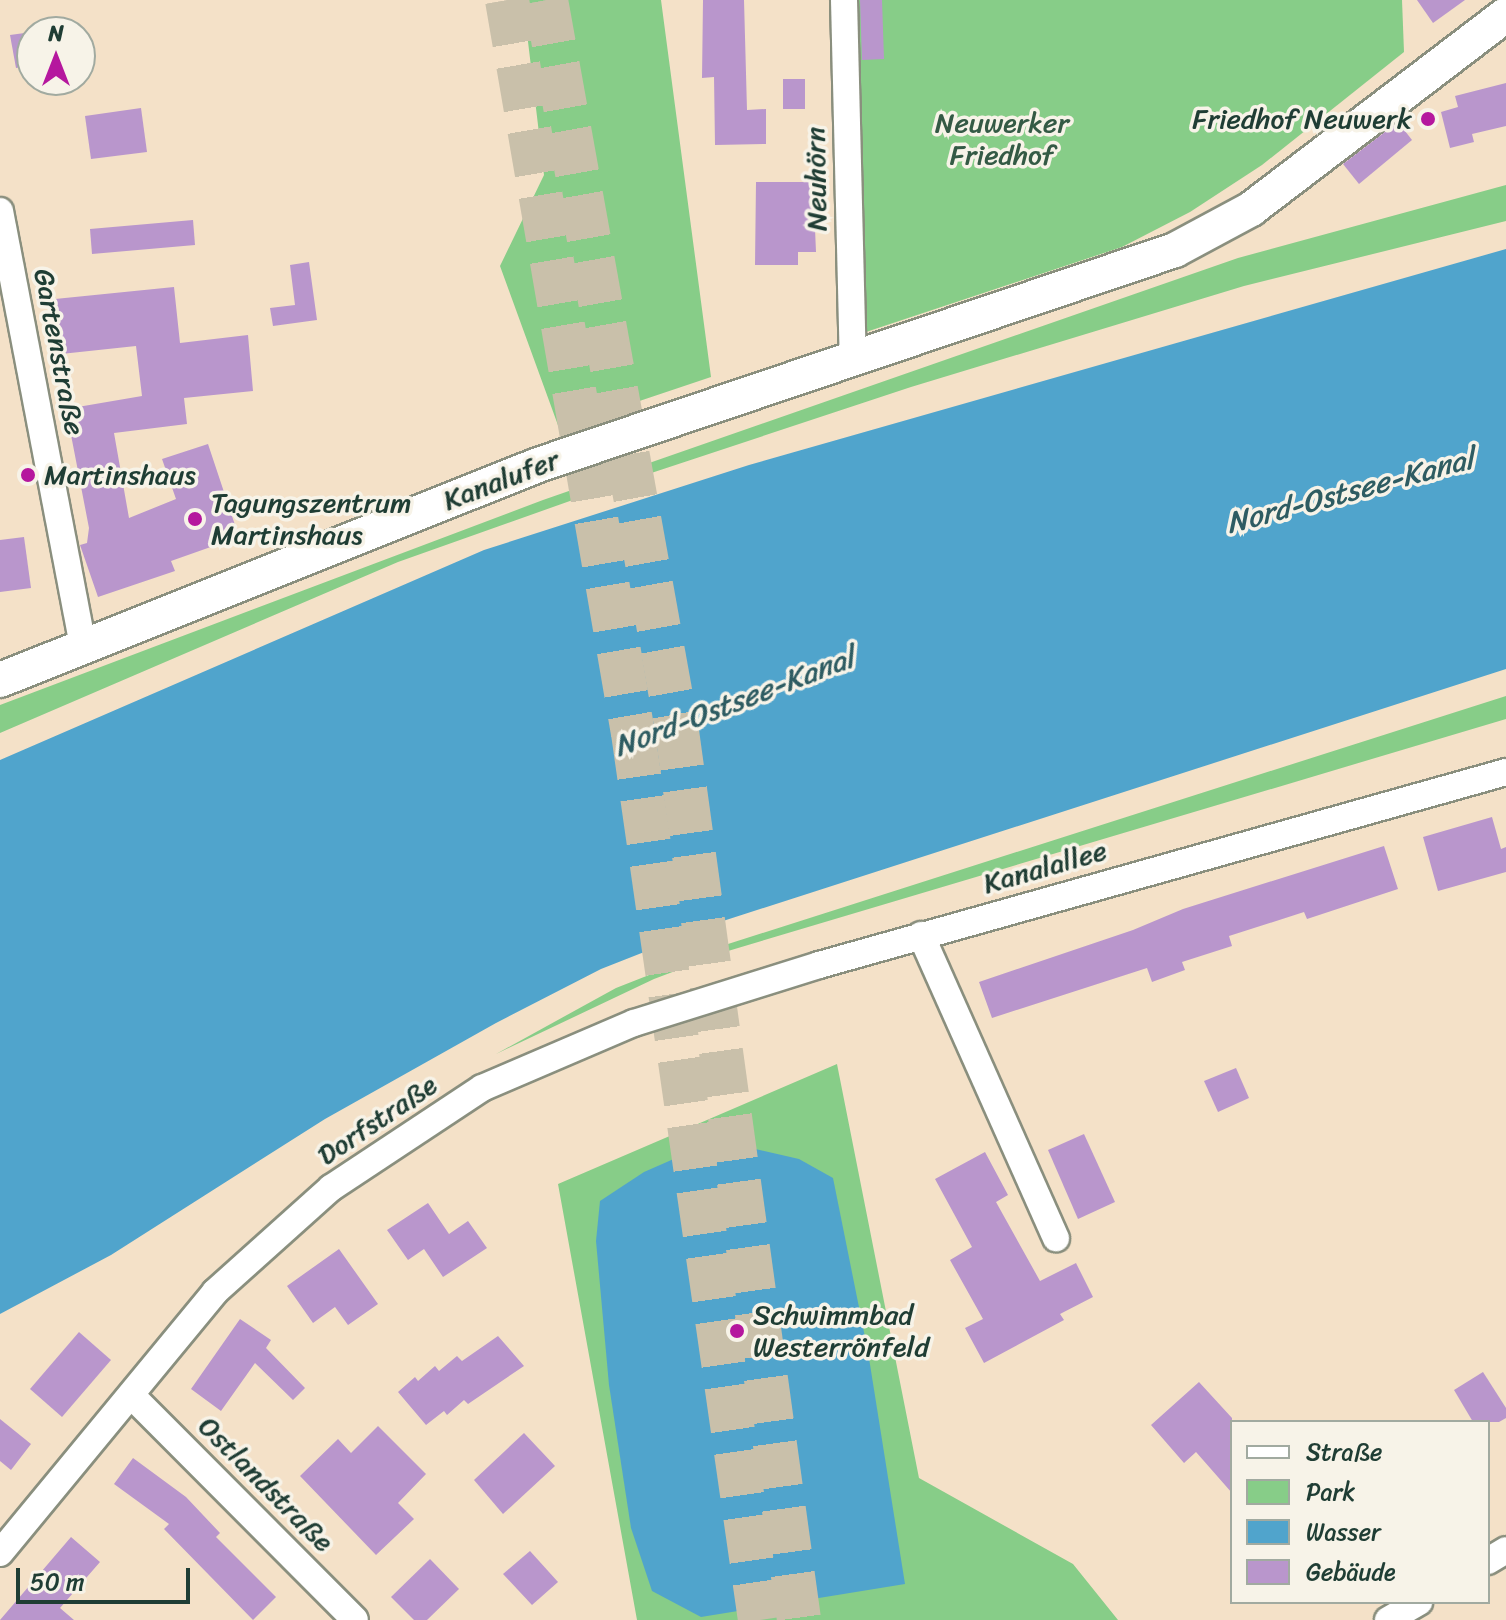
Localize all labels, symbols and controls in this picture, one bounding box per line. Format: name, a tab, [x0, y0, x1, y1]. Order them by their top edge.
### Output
text: N	[48, 14, 64, 53]
north arrow	[16, 16, 96, 96]
place label: Friedhof Neuwerk	[1192, 102, 1412, 136]
park label: Neuwerker Friedhof	[935, 106, 1069, 172]
marker: Friedhof Neuwerk	[1419, 110, 1437, 128]
street label: Neuhörn	[798, 127, 834, 231]
street label: Gartenstraße	[26, 266, 92, 438]
water label: Nord-Ostsee-Kanal	[1222, 441, 1478, 541]
street label: Kanalufer	[438, 443, 564, 517]
place label: Martinshaus	[44, 458, 196, 492]
marker: Martinshaus	[19, 466, 37, 484]
place label: Tagungszentrum Martinshaus	[211, 486, 412, 552]
marker: Tagungszentrum Martinshaus	[186, 510, 204, 528]
water label: Nord-Ostsee-Kanal	[609, 640, 859, 764]
street label: Kanalallee	[979, 833, 1111, 901]
street label: Dorfstraße	[311, 1068, 443, 1172]
place label: Schwimmbad Westerrönfeld	[753, 1298, 929, 1364]
marker: Schwimmbad Westerrönfeld	[728, 1322, 746, 1340]
street label: Ostlandstraße	[191, 1409, 341, 1559]
legend	[1230, 1420, 1490, 1604]
text: Straße	[1306, 1431, 1382, 1473]
text: Park	[1306, 1471, 1355, 1513]
text: Wasser	[1306, 1511, 1381, 1553]
text: Gebäude	[1306, 1551, 1396, 1593]
scale bar	[20, 1552, 194, 1602]
text: 50 m	[30, 1561, 85, 1603]

